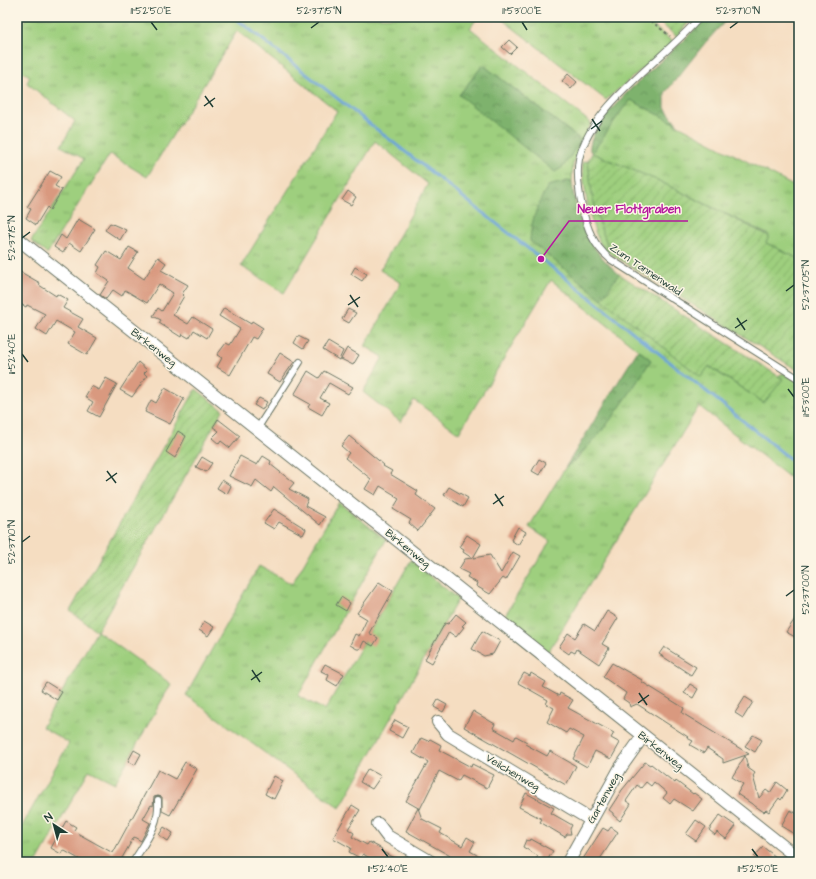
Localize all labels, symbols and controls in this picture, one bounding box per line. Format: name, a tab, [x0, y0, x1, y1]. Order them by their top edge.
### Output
text: 11°52'50"E	[131, 4, 172, 18]
text: 52°37'15"N	[297, 4, 341, 18]
text: 11°53'00"E	[502, 4, 542, 18]
text: 52°37'10"N	[716, 4, 760, 18]
callout: Neuer Flottgraben	[569, 197, 688, 221]
text: Neuer Flottgraben	[578, 201, 680, 220]
text: 52°37'15"N	[5, 216, 19, 260]
street label: Zum Tannenwald	[607, 240, 685, 299]
text: 52°37'05"N	[799, 260, 813, 310]
street label: Birkenweg	[127, 325, 180, 371]
text: 11°52'40"E	[5, 334, 19, 374]
text: 11°53'00"E	[799, 377, 813, 417]
text: 52°37'10"N	[5, 520, 19, 564]
street label: Birkenweg	[381, 525, 434, 572]
text: 52°37'00"N	[799, 565, 813, 615]
street label: Birkenweg	[634, 728, 687, 774]
street label: Veilchenweg	[482, 750, 543, 795]
street label: Gartenweg	[583, 770, 625, 827]
north arrow	[34, 805, 74, 845]
text: N	[41, 809, 56, 825]
text: 11°52'40"E	[368, 862, 408, 876]
text: 11°52'50"E	[738, 862, 779, 876]

